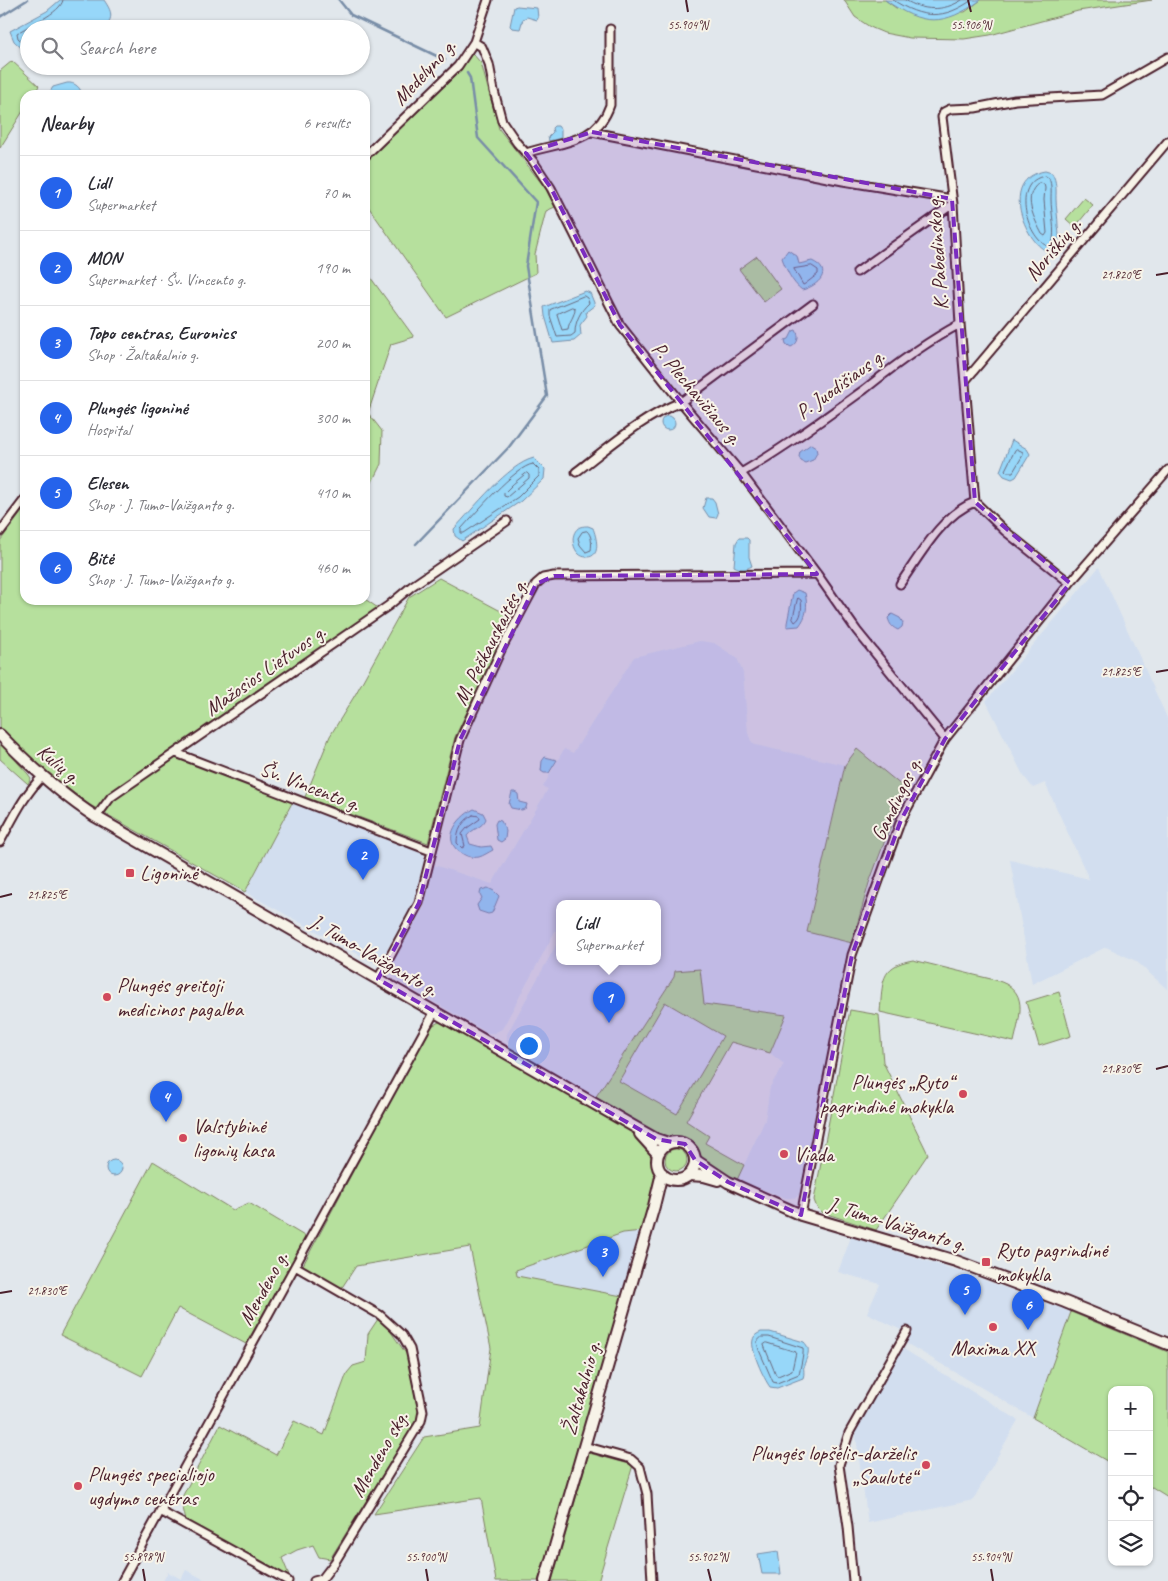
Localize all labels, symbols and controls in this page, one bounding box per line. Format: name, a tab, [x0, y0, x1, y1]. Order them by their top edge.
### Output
text: 55.904°N	[668, 17, 710, 33]
text: 55.906°N	[951, 17, 993, 33]
search box	[20, 20, 370, 75]
street label: Medelyno g.	[387, 33, 462, 111]
icon: search	[38, 34, 66, 62]
text: Search here	[78, 36, 155, 60]
text: Nearby	[40, 110, 93, 136]
text: 6 results	[303, 113, 350, 133]
text: Lidl	[87, 171, 110, 195]
text: 1	[52, 183, 60, 203]
text: 70 m	[323, 183, 350, 203]
street label: K. Pabedinsko g.	[920, 194, 954, 311]
text: Supermarket	[87, 195, 155, 215]
street label: Noriškių g.	[1019, 211, 1088, 286]
text: MON	[87, 246, 121, 270]
text: 2	[52, 258, 60, 278]
text: 190 m	[316, 258, 350, 278]
text: 21.820°E	[1101, 267, 1142, 283]
text: Supermarket · Šv. Vincento g.	[87, 270, 246, 290]
text: Topo centras, Euronics	[87, 321, 235, 345]
text: 3	[52, 333, 60, 353]
text: 200 m	[316, 333, 350, 353]
street label: P. Plechavičiaus g.	[646, 336, 748, 451]
street label: P. Juodišiaus g.	[790, 343, 890, 425]
text: Shop · Žaltakalnio g.	[87, 345, 198, 365]
text: Plungės ligoninė	[87, 396, 188, 420]
text: 4	[52, 408, 60, 428]
text: 300 m	[316, 408, 350, 428]
text: Hospital	[87, 420, 131, 440]
text: Elesen	[87, 471, 129, 495]
text: 5	[53, 483, 59, 503]
text: 410 m	[316, 483, 350, 503]
text: Shop · J. Tumo-Vaižganto g.	[87, 495, 234, 515]
text: Bitė	[87, 546, 113, 570]
text: 6	[52, 558, 60, 578]
text: 460 m	[316, 558, 350, 578]
text: Shop · J. Tumo-Vaižganto g.	[87, 570, 234, 590]
street label: M. Pečkauskaitės g.	[447, 574, 533, 709]
street label: Mažosios Lietuvos g.	[199, 618, 331, 721]
text: 21.825°E	[1101, 664, 1142, 680]
street label: Kulių g.	[32, 738, 87, 790]
street label: Gandingos g.	[865, 752, 928, 845]
street label: Šv. Vincento g.	[256, 755, 364, 817]
pin: 2	[347, 839, 379, 880]
place label: Ligoninė	[140, 860, 200, 886]
marker: Ligoninė	[124, 867, 136, 879]
text: 21.825°E	[27, 887, 68, 903]
popup	[556, 900, 661, 965]
street label: J. Tumo-Vaižganto g.	[305, 907, 443, 1002]
text: Lidl	[574, 911, 598, 935]
text: Supermarket	[574, 935, 643, 955]
place label: Plungės greitoji medicinos pagalba	[117, 972, 245, 1022]
pin: 1	[593, 982, 625, 1023]
marker: Plungės greitoji medicinos pagalba	[101, 991, 113, 1003]
your location	[516, 1033, 542, 1059]
text: 21.830°E	[1101, 1061, 1142, 1077]
place label: Plungės „Ryto“ pagrindinė mokykla	[820, 1069, 957, 1119]
pin: 4	[150, 1081, 182, 1122]
marker: Plungės „Ryto“ pagrindinė mokykla	[957, 1088, 969, 1100]
place label: Valstybinė ligonių kasa	[193, 1113, 276, 1163]
marker: Valstybinė ligonių kasa	[177, 1132, 189, 1144]
place label: Viada	[794, 1141, 836, 1167]
marker: Viada	[778, 1148, 790, 1160]
street label: J. Tumo-Vaižganto g.	[824, 1190, 970, 1258]
pin: 3	[587, 1236, 619, 1277]
place label: Ryto pagrindinė mokykla	[996, 1237, 1109, 1287]
street label: Mendeno g.	[232, 1246, 294, 1329]
marker: Ryto pagrindinė mokykla	[980, 1256, 992, 1268]
pin: 5	[949, 1274, 981, 1315]
text: 21.830°E	[27, 1283, 68, 1299]
pin: 6	[1012, 1289, 1044, 1330]
marker: Maxima XX	[987, 1321, 999, 1333]
place label: Maxima XX	[951, 1335, 1037, 1361]
street label: Žaltakalnio g.	[555, 1337, 607, 1438]
map controls	[1108, 1386, 1153, 1566]
button: +	[1108, 1386, 1153, 1431]
street label: Mendeno skg.	[344, 1406, 414, 1502]
button: −	[1108, 1431, 1153, 1476]
place label: Plungės lopšelis-darželis „Saulutė“	[751, 1440, 920, 1490]
marker: Plungės lopšelis-darželis „Saulutė“	[920, 1459, 932, 1471]
place label: Plungės specialiojo ugdymo centras	[88, 1461, 215, 1511]
button: locate	[1108, 1476, 1153, 1521]
marker: Plungės specialiojo ugdymo centras	[72, 1480, 84, 1492]
button: layers	[1108, 1521, 1153, 1566]
text: 55.898°N	[123, 1549, 165, 1565]
text: 55.900°N	[406, 1549, 448, 1565]
text: 55.902°N	[688, 1549, 730, 1565]
text: 55.904°N	[971, 1549, 1013, 1565]

